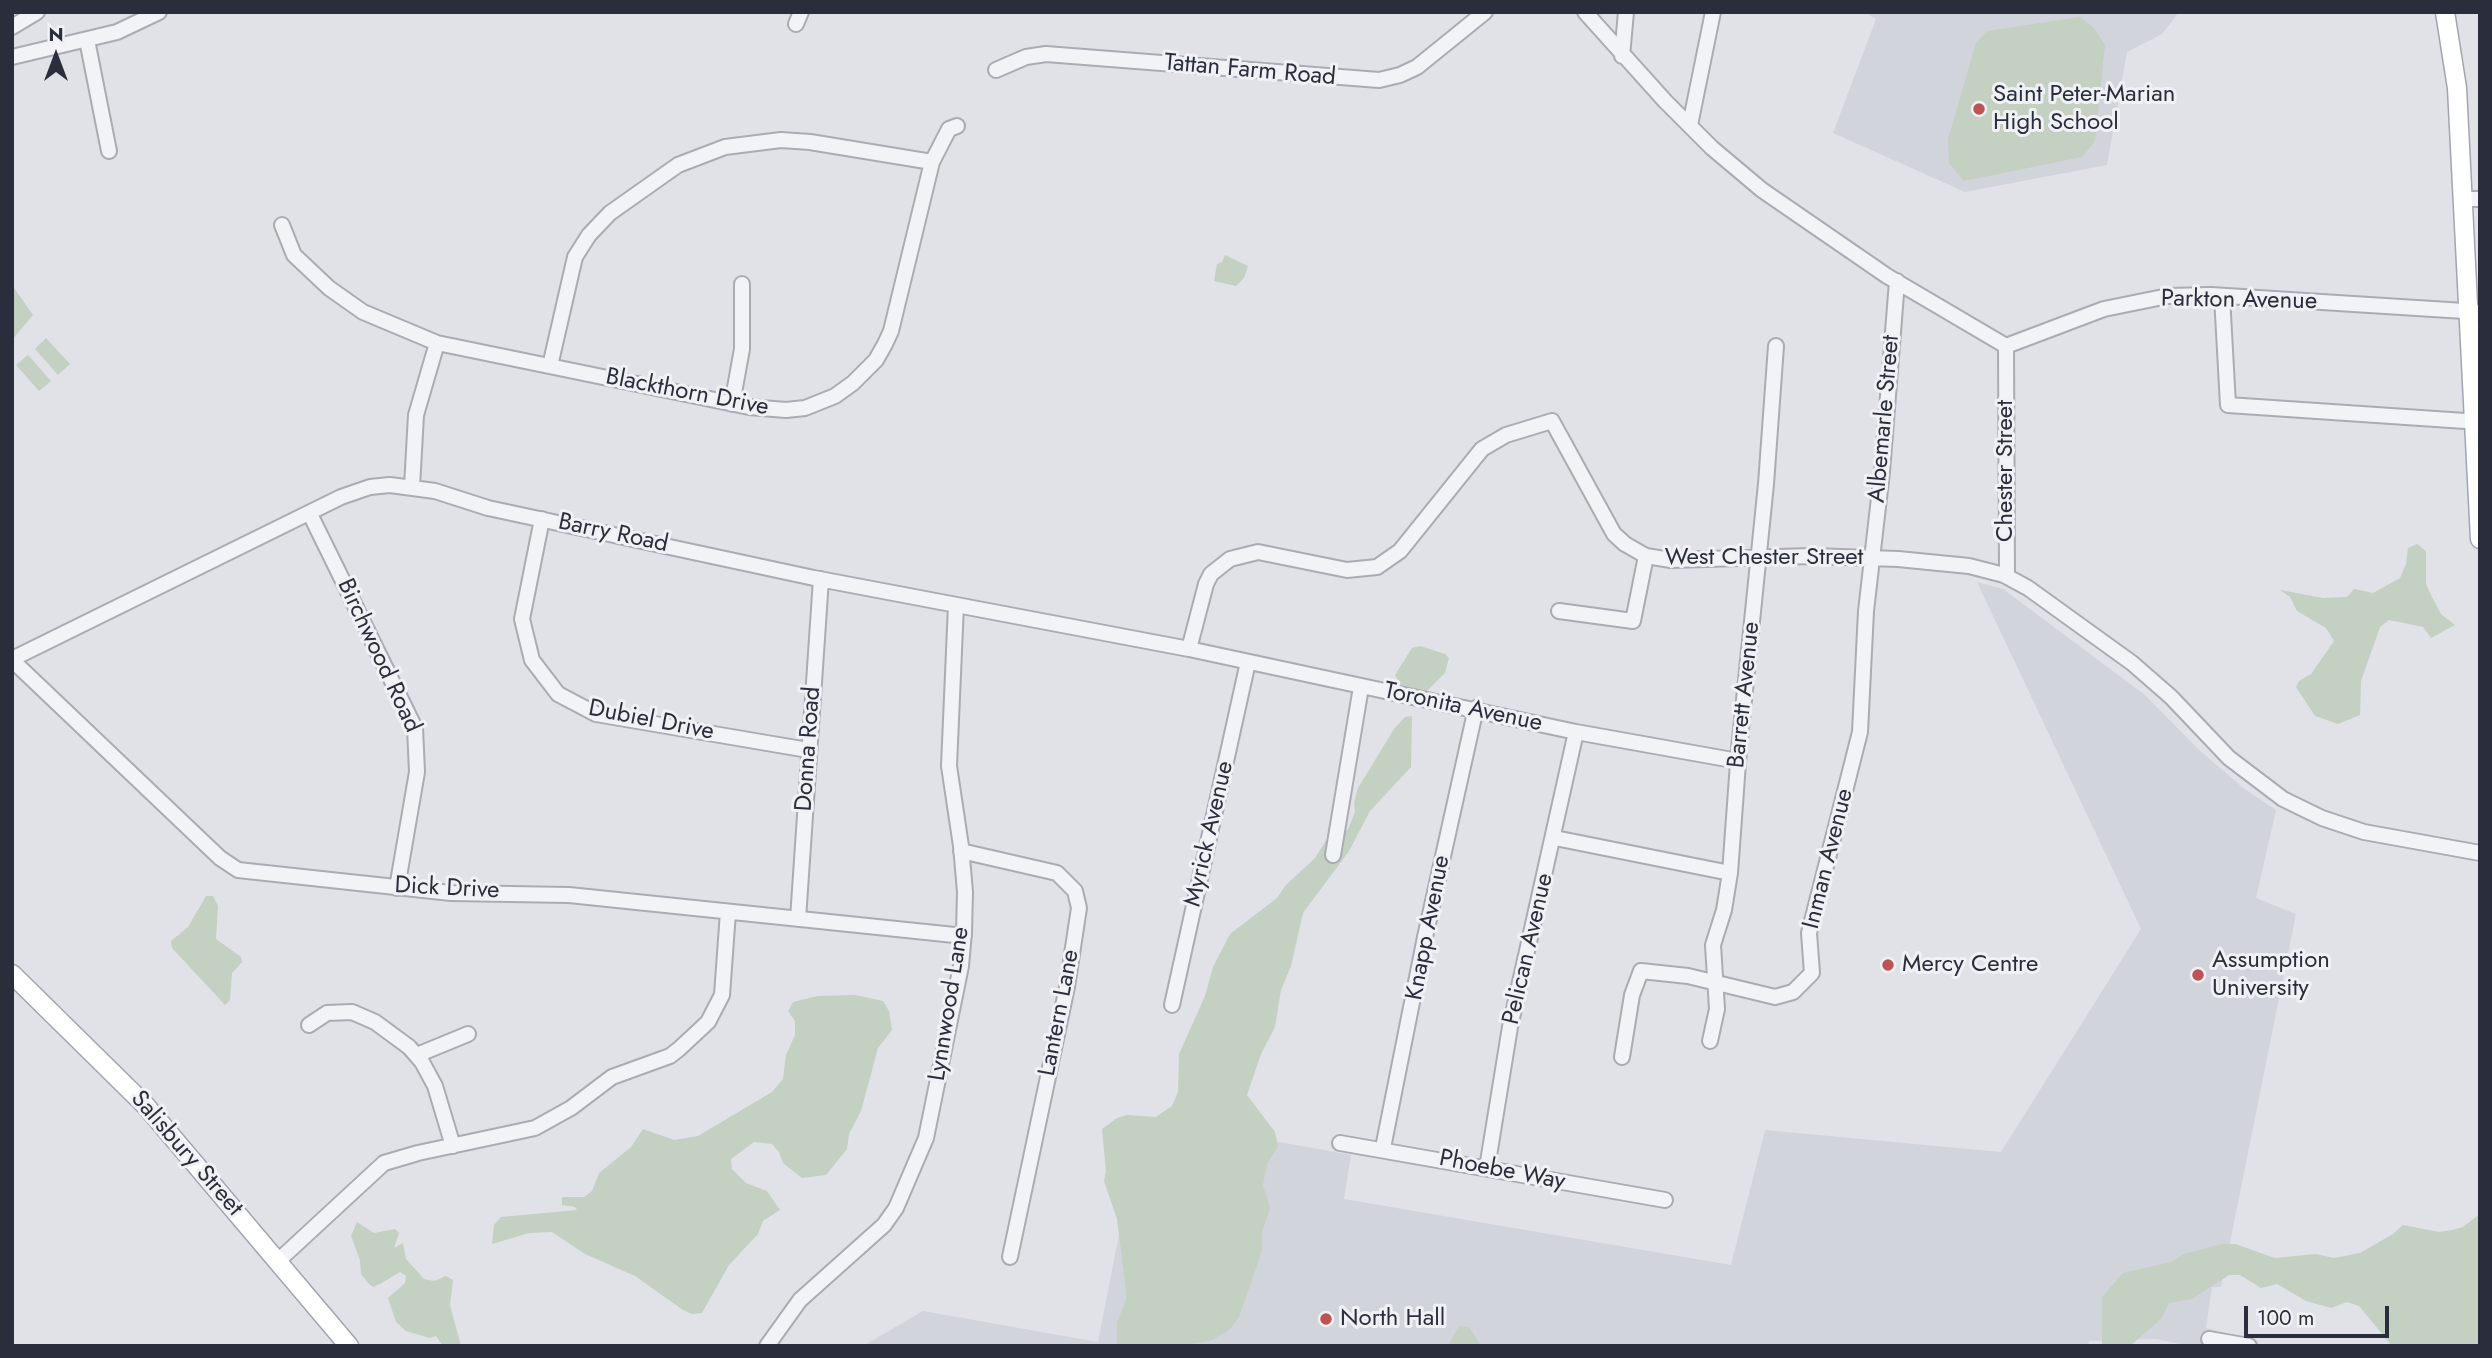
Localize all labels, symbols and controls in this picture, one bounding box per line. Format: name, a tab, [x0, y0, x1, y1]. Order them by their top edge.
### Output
north arrow	[21, 21, 91, 91]
text: N	[48, 21, 64, 48]
street label: Tattan Farm Road	[1163, 49, 1337, 93]
place label: Saint Peter-Marian High School	[1993, 81, 2175, 137]
marker: Saint Peter-Marian High School	[1971, 101, 1987, 117]
street label: Parkton Avenue	[2161, 285, 2317, 317]
street label: Albemarle Street	[1863, 334, 1907, 504]
street label: Blackthorn Drive	[603, 363, 771, 423]
street label: Chester Street	[1992, 400, 2020, 542]
street label: Barry Road	[555, 508, 671, 560]
street label: West Chester Street	[1665, 544, 1863, 572]
street label: Birchwood Road	[330, 575, 426, 737]
street label: Barrett Avenue	[1723, 620, 1767, 770]
street label: Toronita Avenue	[1381, 677, 1545, 739]
street label: Donna Road	[790, 686, 828, 812]
street label: Dubiel Drive	[586, 695, 716, 747]
street label: Myrick Avenue	[1179, 758, 1241, 910]
street label: Inman Avenue	[1798, 786, 1860, 932]
street label: Knapp Avenue	[1401, 853, 1457, 1003]
street label: Pelican Avenue	[1498, 871, 1560, 1027]
street label: Dick Drive	[394, 872, 500, 906]
street label: Lynnwood Lane	[924, 925, 976, 1083]
street label: Lantern Lane	[1034, 947, 1086, 1079]
place label: Assumption University	[2212, 947, 2330, 1003]
place label: Mercy Centre	[1902, 951, 2038, 979]
marker: Mercy Centre	[1880, 957, 1896, 973]
marker: Assumption University	[2190, 967, 2206, 983]
street label: Salisbury Street	[124, 1086, 248, 1222]
street label: Phoebe Way	[1437, 1145, 1567, 1197]
scale bar	[2247, 1292, 2392, 1336]
text: 100 m	[2257, 1303, 2314, 1333]
place label: North Hall	[1340, 1305, 1445, 1333]
marker: North Hall	[1318, 1311, 1334, 1327]

